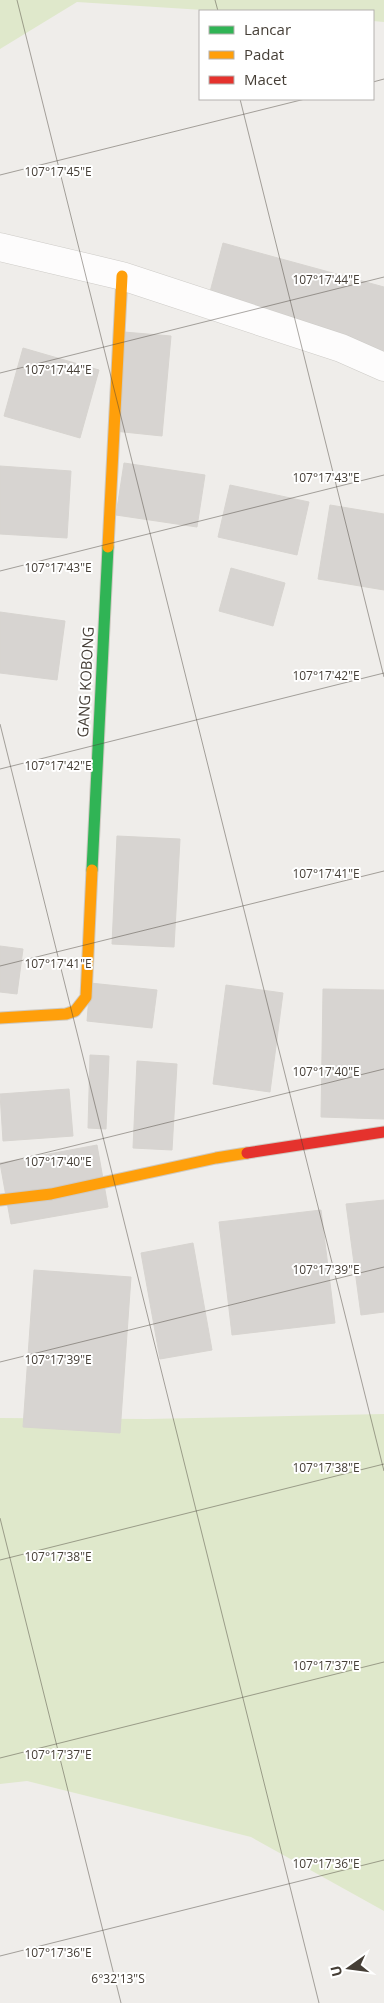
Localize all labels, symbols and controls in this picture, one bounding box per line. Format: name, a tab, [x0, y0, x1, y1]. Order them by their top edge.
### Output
legend	[199, 10, 374, 100]
text: Lancar	[244, 19, 291, 39]
text: Padat	[244, 44, 284, 64]
text: Macet	[244, 69, 287, 89]
text: 107°17'45"E	[24, 163, 92, 180]
text: 107°17'44"E	[292, 271, 360, 288]
text: 107°17'44"E	[24, 361, 92, 378]
text: 107°17'43"E	[292, 469, 360, 486]
text: 107°17'43"E	[24, 559, 92, 576]
street label: GANG KOBONG	[72, 626, 98, 738]
text: 107°17'42"E	[292, 667, 360, 684]
text: 107°17'42"E	[24, 757, 92, 774]
text: 107°17'41"E	[292, 865, 360, 882]
text: 107°17'41"E	[24, 955, 92, 972]
text: 107°17'40"E	[292, 1063, 360, 1080]
text: 107°17'40"E	[24, 1153, 92, 1170]
text: 107°17'39"E	[292, 1261, 360, 1278]
text: 107°17'39"E	[24, 1351, 92, 1368]
text: 107°17'38"E	[292, 1459, 360, 1476]
text: 107°17'38"E	[24, 1548, 92, 1565]
text: 107°17'37"E	[292, 1657, 360, 1674]
text: 107°17'37"E	[24, 1746, 92, 1763]
text: 107°17'36"E	[292, 1855, 360, 1872]
north arrow	[324, 1943, 374, 1993]
text: 107°17'36"E	[24, 1944, 92, 1961]
text: U	[325, 1964, 346, 1979]
text: 6°32'13"S	[91, 1970, 145, 1987]

